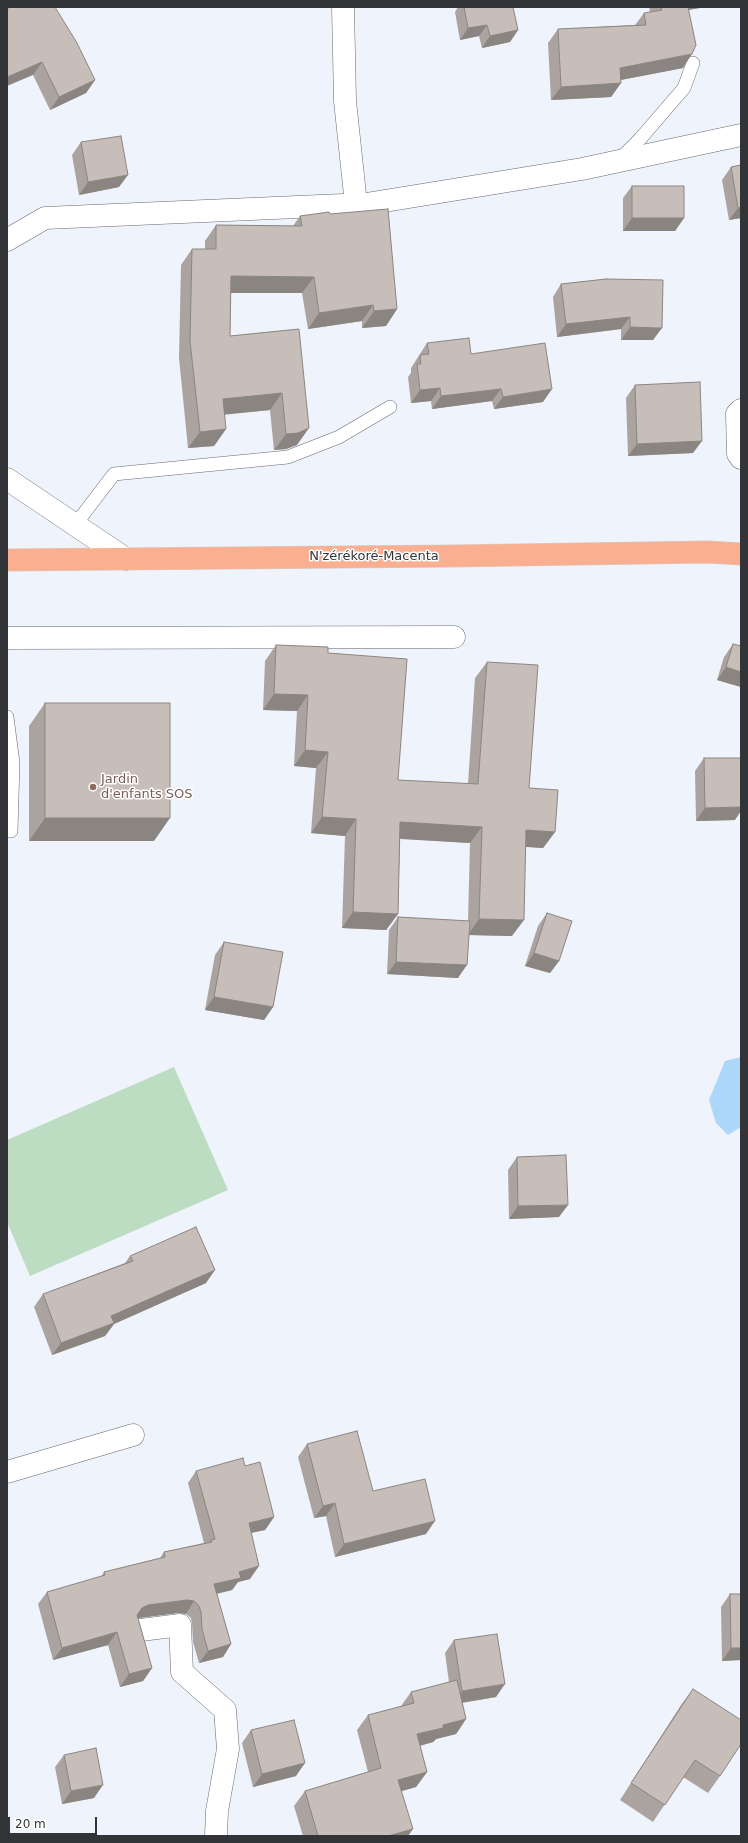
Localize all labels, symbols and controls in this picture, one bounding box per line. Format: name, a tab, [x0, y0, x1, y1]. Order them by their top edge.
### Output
street label: N'zérékoré-Macenta	[309, 549, 439, 565]
place label: Jardin d'enfants SOS	[101, 772, 193, 803]
marker: Jardin d'enfants SOS	[88, 782, 98, 792]
scale bar	[10, 1809, 99, 1835]
text: 20 m	[15, 1817, 46, 1831]

